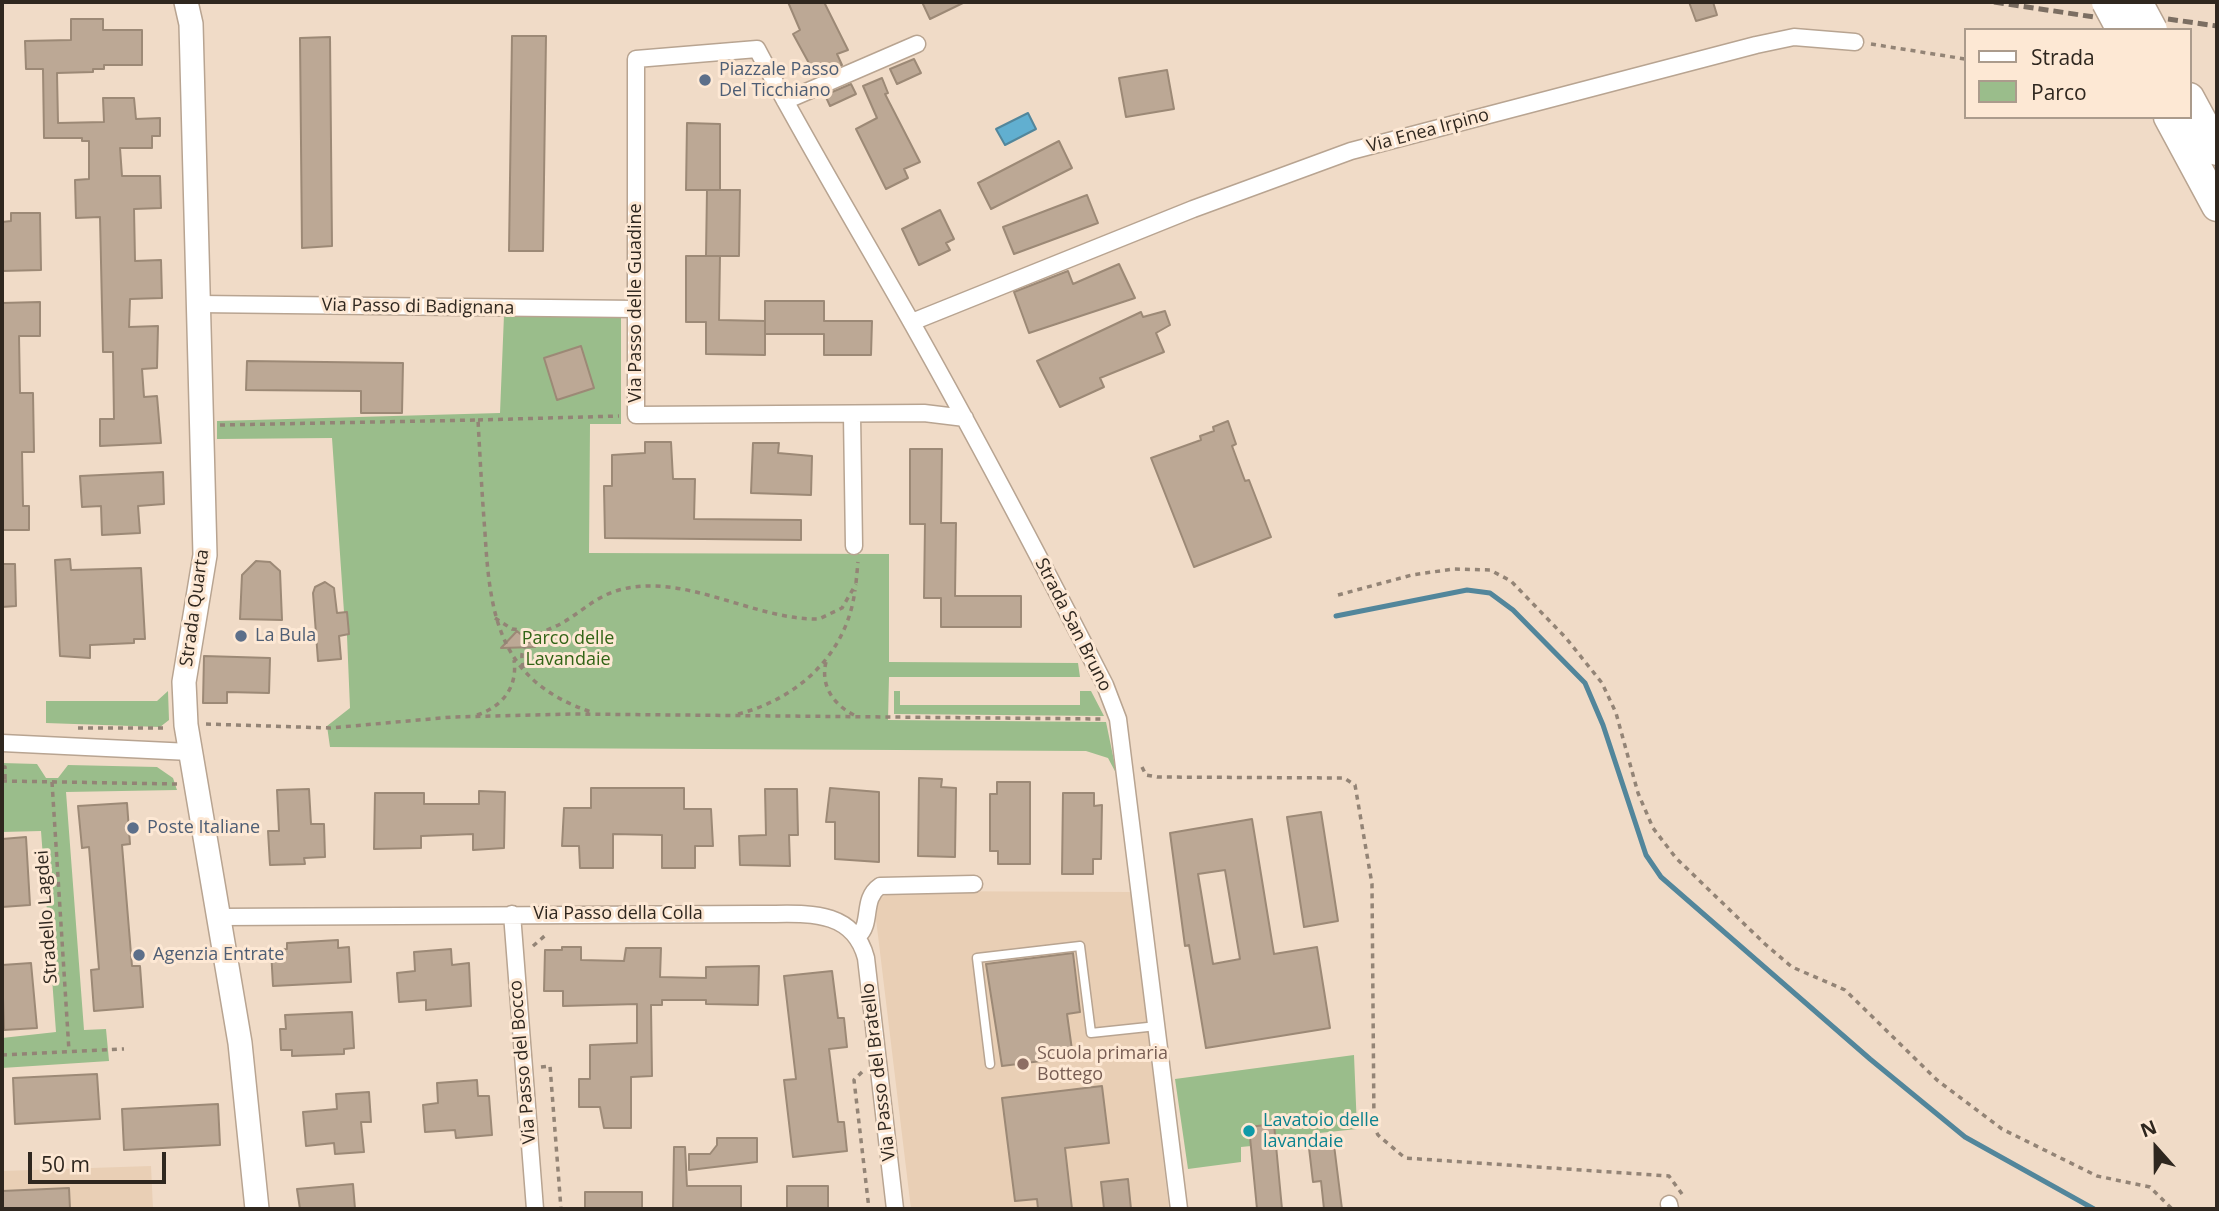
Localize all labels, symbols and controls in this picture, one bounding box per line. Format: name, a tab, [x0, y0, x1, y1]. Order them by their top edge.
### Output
legend	[1964, 28, 2191, 119]
text: Strada	[2031, 43, 2095, 71]
place label: Piazzale Passo Del Ticchiano	[719, 59, 839, 102]
marker: Piazzale Passo Del Ticchiano	[697, 72, 713, 88]
text: Parco	[2031, 78, 2087, 106]
street label: Via Enea Irpino	[1365, 104, 1491, 158]
street label: Via Passo delle Guadine	[625, 203, 647, 403]
street label: Via Passo di Badignana	[321, 295, 515, 319]
street label: Strada Quarta	[176, 548, 214, 668]
street label: Strada San Bruno	[1030, 555, 1116, 695]
place label: La Bula	[255, 625, 316, 647]
marker: La Bula	[233, 628, 249, 644]
park label: Parco delle Lavandaie	[522, 628, 614, 670]
place label: Poste Italiane	[147, 817, 260, 839]
marker: Poste Italiane	[125, 820, 141, 836]
street label: Stradello Lagdei	[32, 849, 62, 985]
street label: Via Passo della Colla	[533, 903, 703, 925]
place label: Agenzia Entrate	[153, 944, 284, 966]
marker: Agenzia Entrate	[131, 947, 147, 963]
street label: Via Passo del Bocco	[505, 979, 541, 1145]
street label: Via Passo del Bratello	[857, 982, 901, 1162]
place label: Scuola primaria Bottego	[1037, 1043, 1168, 1086]
marker: Scuola primaria Bottego	[1015, 1056, 1031, 1072]
place label: Lavatoio delle lavandaie	[1263, 1110, 1379, 1152]
north arrow	[2121, 1113, 2191, 1183]
text: N	[2137, 1113, 2160, 1143]
marker: Lavatoio delle lavandaie	[1241, 1123, 1257, 1139]
scale bar	[32, 1138, 170, 1182]
text: 50 m	[41, 1150, 90, 1178]

